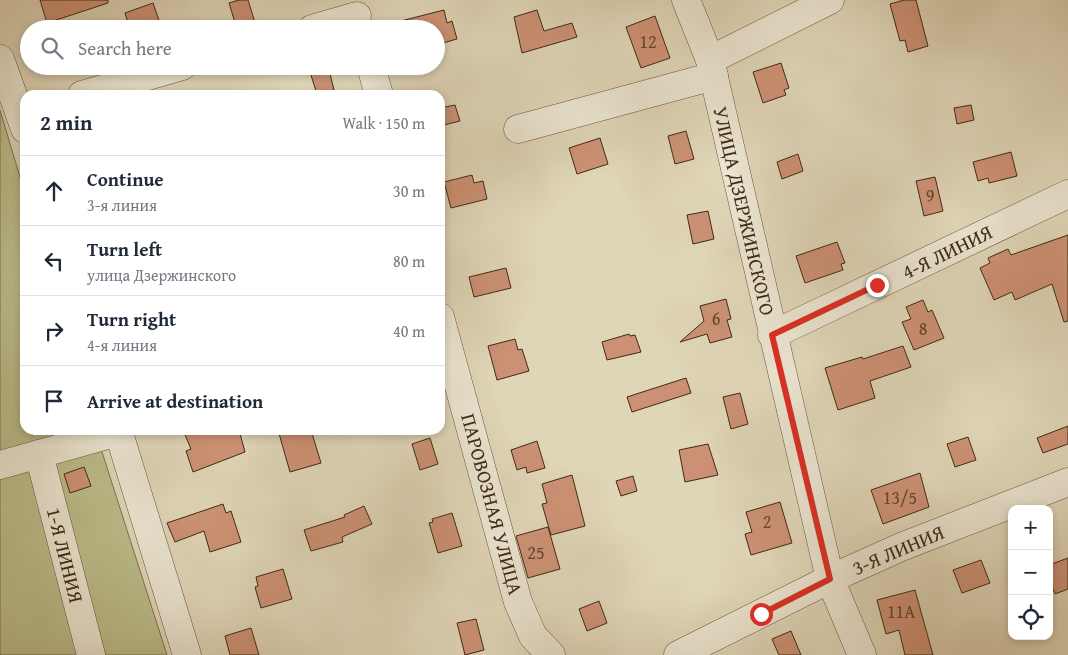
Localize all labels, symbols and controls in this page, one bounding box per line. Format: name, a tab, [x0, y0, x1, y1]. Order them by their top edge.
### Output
search box	[20, 20, 445, 75]
house number: 12	[639, 28, 657, 55]
icon: search	[38, 34, 66, 62]
text: Search here	[78, 34, 172, 62]
street label: УЛИЦА ДЗЕРЖИНСКОГО	[706, 104, 783, 318]
text: 2 min	[40, 107, 92, 138]
text: Walk · 150 m	[342, 111, 425, 135]
text: Continue	[87, 165, 164, 193]
icon: ahead	[40, 177, 68, 205]
text: 30 m	[393, 179, 425, 203]
house number: 9	[926, 182, 934, 209]
text: 3-я линия	[87, 193, 157, 217]
street label: 4-Я ЛИНИЯ	[897, 217, 997, 286]
text: Turn left	[87, 235, 162, 263]
icon: left	[40, 247, 68, 275]
text: 80 m	[393, 249, 425, 273]
text: улица Дзержинского	[87, 263, 236, 287]
route end	[866, 274, 889, 297]
text: Turn right	[87, 305, 176, 333]
house number: 6	[712, 305, 720, 332]
house number: 8	[919, 315, 927, 342]
icon: right	[40, 317, 68, 345]
text: 40 m	[393, 319, 425, 343]
text: 4-я линия	[87, 333, 157, 357]
icon: arrive	[40, 387, 68, 415]
text: Arrive at destination	[87, 387, 263, 415]
street label: ПАРОВОЗНАЯ УЛИЦА	[454, 410, 531, 598]
house number: 13/5	[883, 484, 917, 511]
street label: 1-Я ЛИНИЯ	[40, 504, 91, 606]
map controls	[1008, 505, 1053, 640]
button: +	[1008, 505, 1053, 550]
house number: 2	[763, 508, 771, 535]
street label: 3-Я ЛИНИЯ	[847, 517, 948, 582]
house number: 25	[527, 539, 545, 566]
button: −	[1008, 550, 1053, 595]
button: locate	[1008, 595, 1053, 640]
house number: 11А	[887, 598, 915, 625]
route start	[750, 603, 773, 626]

